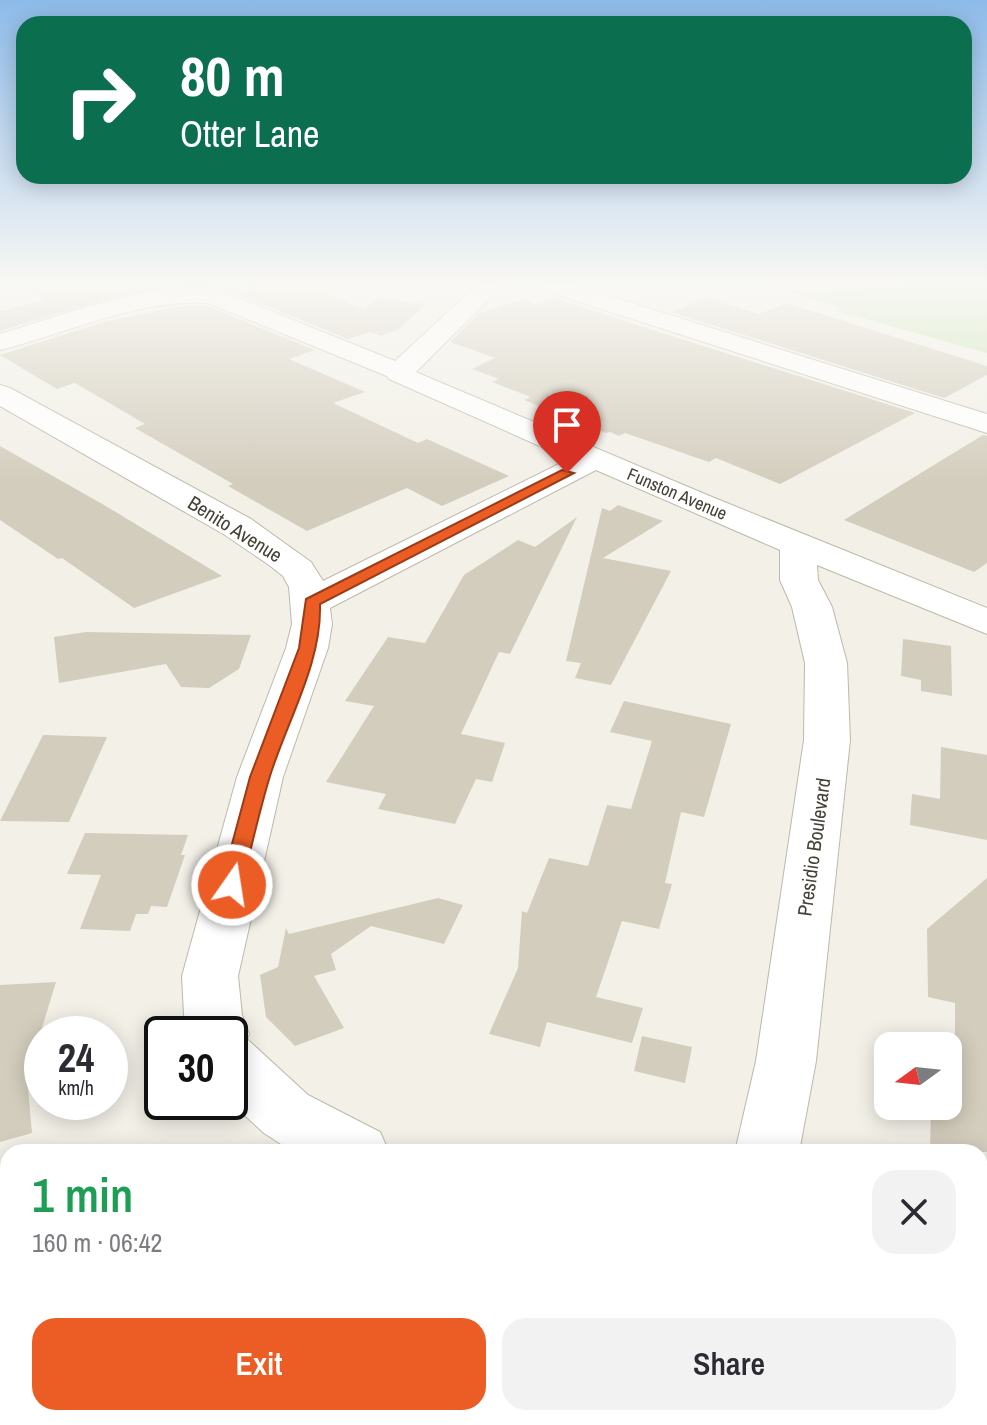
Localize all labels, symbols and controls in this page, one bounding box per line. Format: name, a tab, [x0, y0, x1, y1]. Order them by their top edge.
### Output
text: 80 m	[180, 38, 285, 113]
icon: right	[48, 48, 152, 152]
text: Otter Lane	[180, 110, 320, 158]
pin	[533, 391, 601, 473]
icon: arrive	[545, 403, 589, 447]
street label: Funston Avenue	[623, 461, 731, 526]
street label: Benito Avenue	[183, 489, 288, 568]
street label: Presidio Boulevard	[790, 776, 837, 918]
position arrow	[190, 843, 274, 927]
speed limit sign: 30	[144, 1016, 248, 1120]
text: 24	[58, 1031, 94, 1084]
north arrow	[874, 1032, 962, 1120]
map controls	[874, 1032, 962, 1120]
text: km/h	[58, 1074, 94, 1101]
text: 1 min	[32, 1162, 133, 1227]
button: close	[872, 1170, 956, 1254]
text: 160 m · 06:42	[32, 1225, 162, 1260]
button: Exit	[32, 1318, 486, 1410]
button: Share	[502, 1318, 956, 1410]

